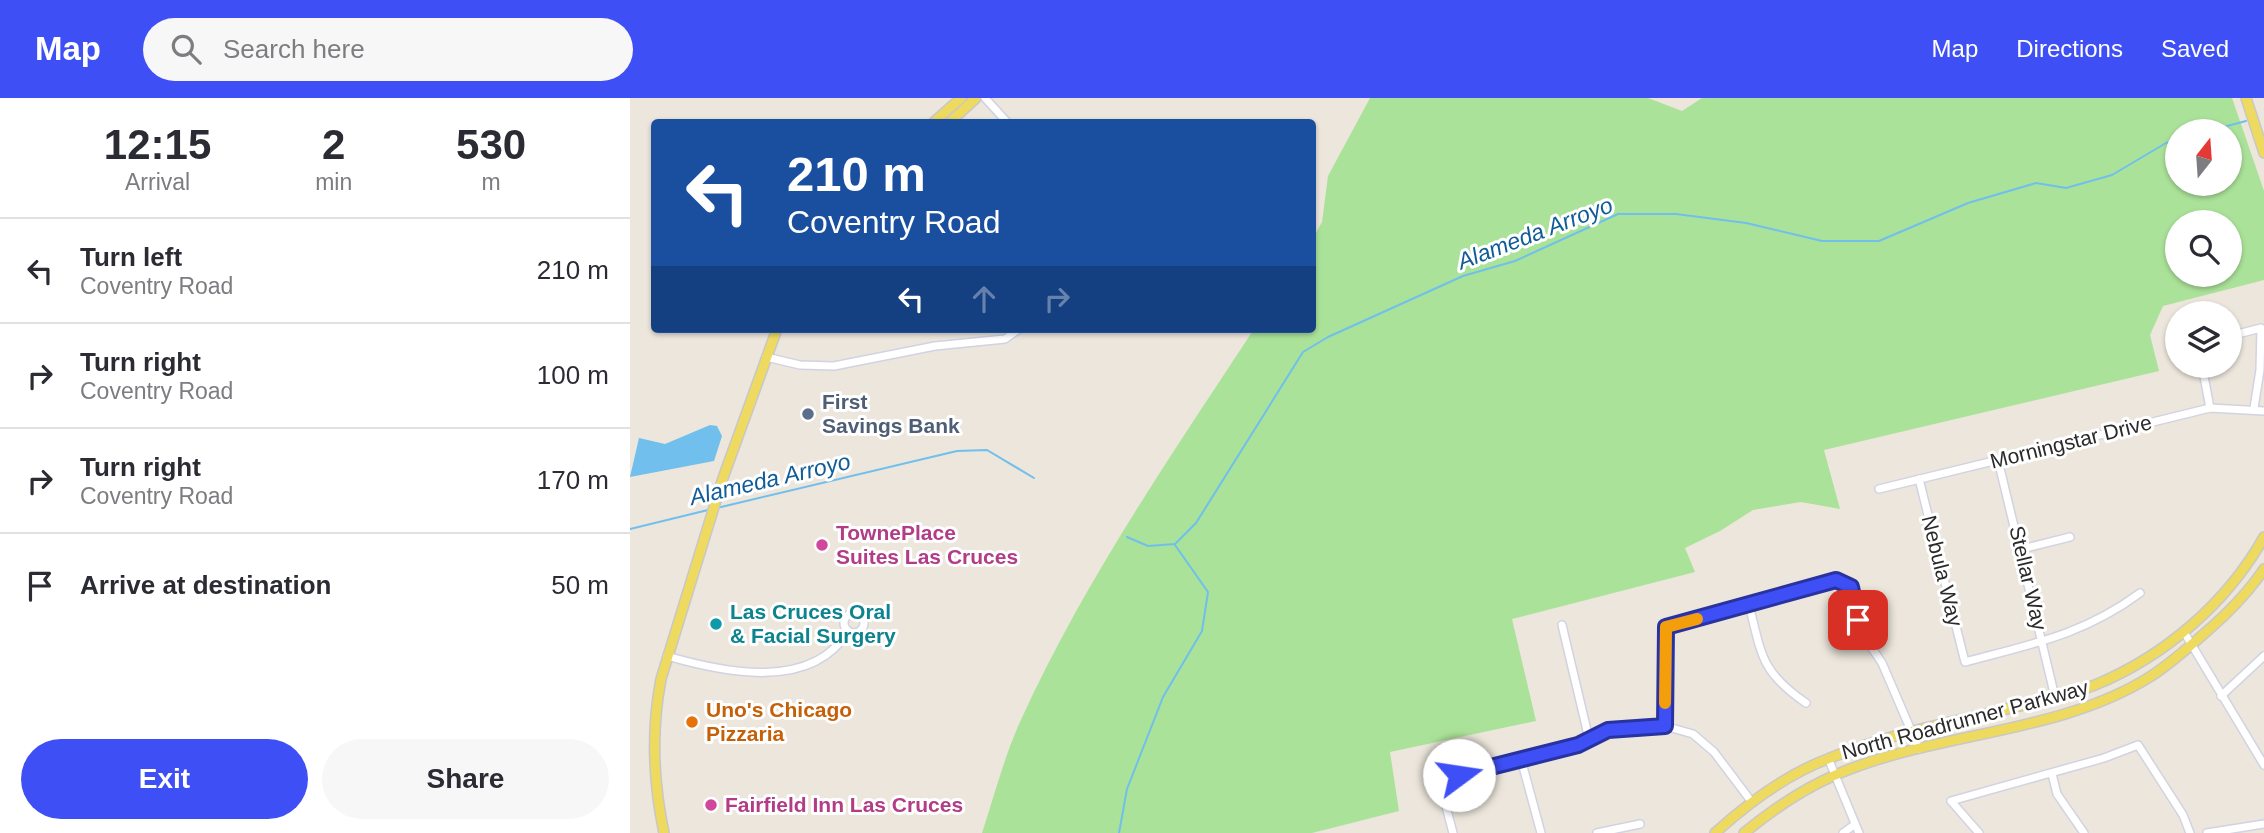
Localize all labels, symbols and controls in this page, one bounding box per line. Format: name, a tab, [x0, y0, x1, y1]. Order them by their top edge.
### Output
search box	[143, 18, 633, 81]
text: Map	[35, 30, 101, 67]
icon: search	[167, 30, 205, 68]
text: Search here	[223, 34, 365, 64]
text: Map	[1932, 35, 1978, 62]
text: Directions	[2016, 35, 2123, 62]
text: Saved	[2161, 35, 2229, 62]
north arrow	[2165, 119, 2242, 196]
map controls	[2165, 119, 2242, 378]
text: 12:15	[104, 121, 211, 168]
text: 2	[322, 121, 345, 168]
text: 530	[456, 121, 526, 168]
icon: left	[672, 147, 763, 238]
text: 210 m	[787, 147, 926, 201]
text: Arrival	[125, 169, 190, 195]
text: min	[315, 169, 352, 195]
text: m	[482, 169, 501, 195]
water label: Alameda Arroyo	[1452, 191, 1616, 275]
text: Coventry Road	[787, 204, 1000, 240]
button: search	[2165, 210, 2242, 287]
text: Turn left	[80, 242, 182, 272]
icon: left	[21, 252, 59, 290]
text: 210 m	[537, 255, 609, 285]
text: Coventry Road	[80, 273, 233, 299]
icon: left	[892, 280, 930, 318]
icon: ahead	[965, 280, 1003, 318]
icon: right	[1038, 280, 1076, 318]
button: layers	[2165, 301, 2242, 378]
text: Turn right	[80, 347, 201, 377]
icon: right	[21, 357, 59, 395]
text: 100 m	[537, 360, 609, 390]
text: Coventry Road	[80, 378, 233, 404]
place label: First Savings Bank	[822, 390, 960, 437]
marker: First Savings Bank	[800, 406, 816, 422]
street label: Morningstar Drive	[1988, 410, 2154, 473]
water label: Alameda Arroyo	[685, 448, 853, 511]
text: Turn right	[80, 452, 201, 482]
icon: right	[21, 462, 59, 500]
text: 170 m	[537, 465, 609, 495]
text: Coventry Road	[80, 483, 233, 509]
street label: Nebula Way	[1918, 513, 1968, 629]
place label: TownePlace Suites Las Cruces	[836, 521, 1018, 568]
street label: Stellar Way	[2005, 523, 2052, 633]
marker: TownePlace Suites Las Cruces	[814, 537, 830, 553]
icon: arrive	[21, 567, 59, 605]
text: Arrive at destination	[80, 570, 331, 600]
text: 50 m	[551, 570, 609, 600]
pin	[1828, 590, 1888, 650]
place label: Las Cruces Oral & Facial Surgery	[730, 600, 896, 647]
icon: arrive	[1839, 601, 1877, 639]
marker: Las Cruces Oral & Facial Surgery	[708, 616, 724, 632]
street label: North Roadrunner Parkway	[1839, 675, 2091, 764]
place label: Uno's Chicago Pizzaria	[706, 698, 852, 745]
marker: Uno's Chicago Pizzaria	[684, 714, 700, 730]
position arrow	[1422, 738, 1496, 812]
button: Exit	[21, 739, 308, 819]
button: Share	[322, 739, 609, 819]
place label: Fairfield Inn Las Cruces	[725, 793, 963, 816]
marker: Fairfield Inn Las Cruces	[703, 797, 719, 813]

